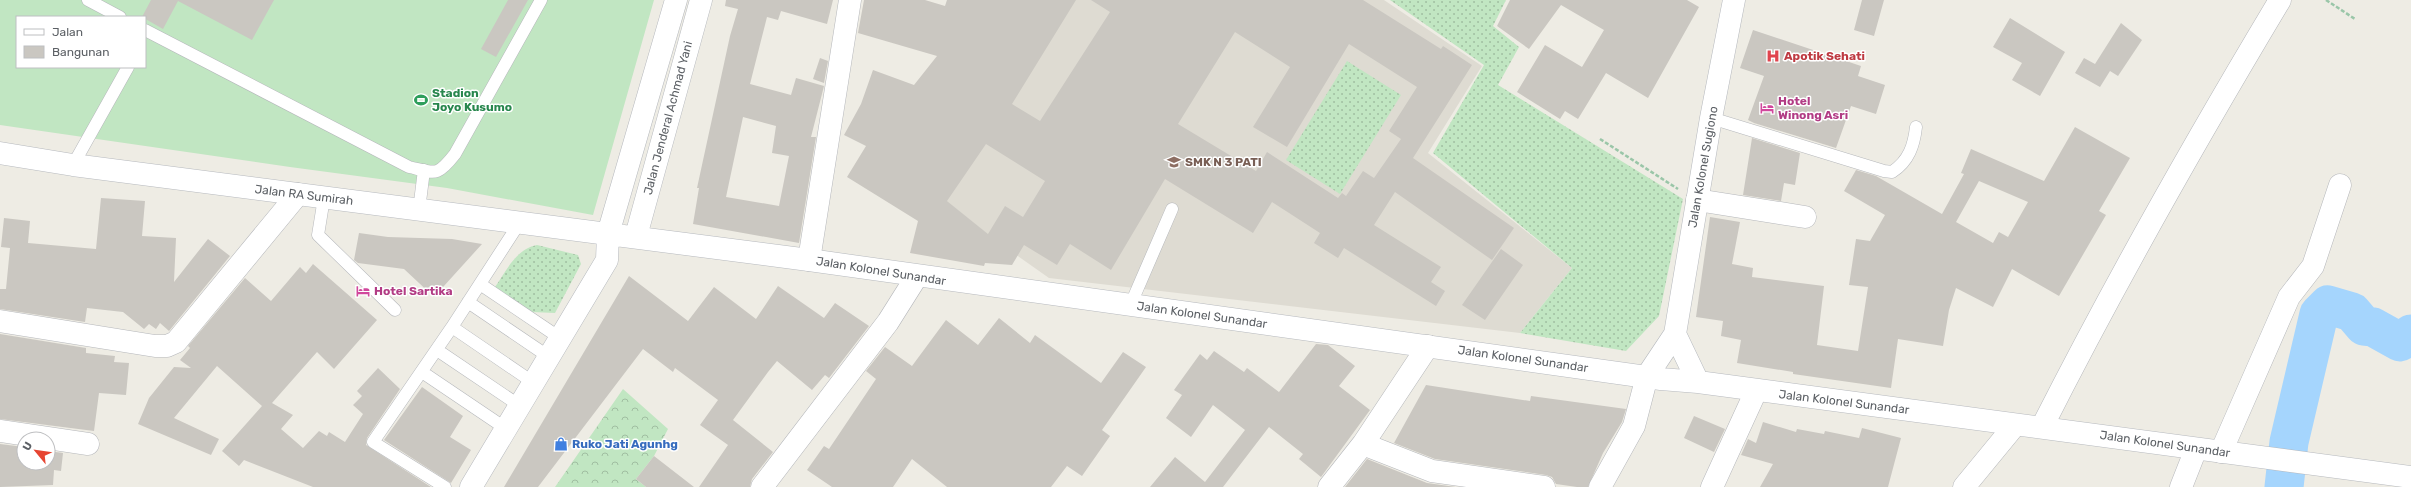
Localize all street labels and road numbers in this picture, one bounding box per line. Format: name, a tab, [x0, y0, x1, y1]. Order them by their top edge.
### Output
street label: Jalan Jenderal Achmad Yani	[641, 40, 695, 196]
street label: Jalan Kolonel Sugiono	[1685, 105, 1721, 229]
street label: Jalan RA Sumirah	[254, 182, 354, 208]
street label: Jalan Kolonel Sunandar	[815, 254, 947, 288]
street label: Jalan Kolonel Sunandar	[1136, 299, 1269, 331]
street label: Jalan Kolonel Sunandar	[1457, 343, 1590, 375]
street label: Jalan Kolonel Sunandar	[1778, 387, 1911, 417]
street label: Jalan Kolonel Sunandar	[2099, 428, 2232, 460]

